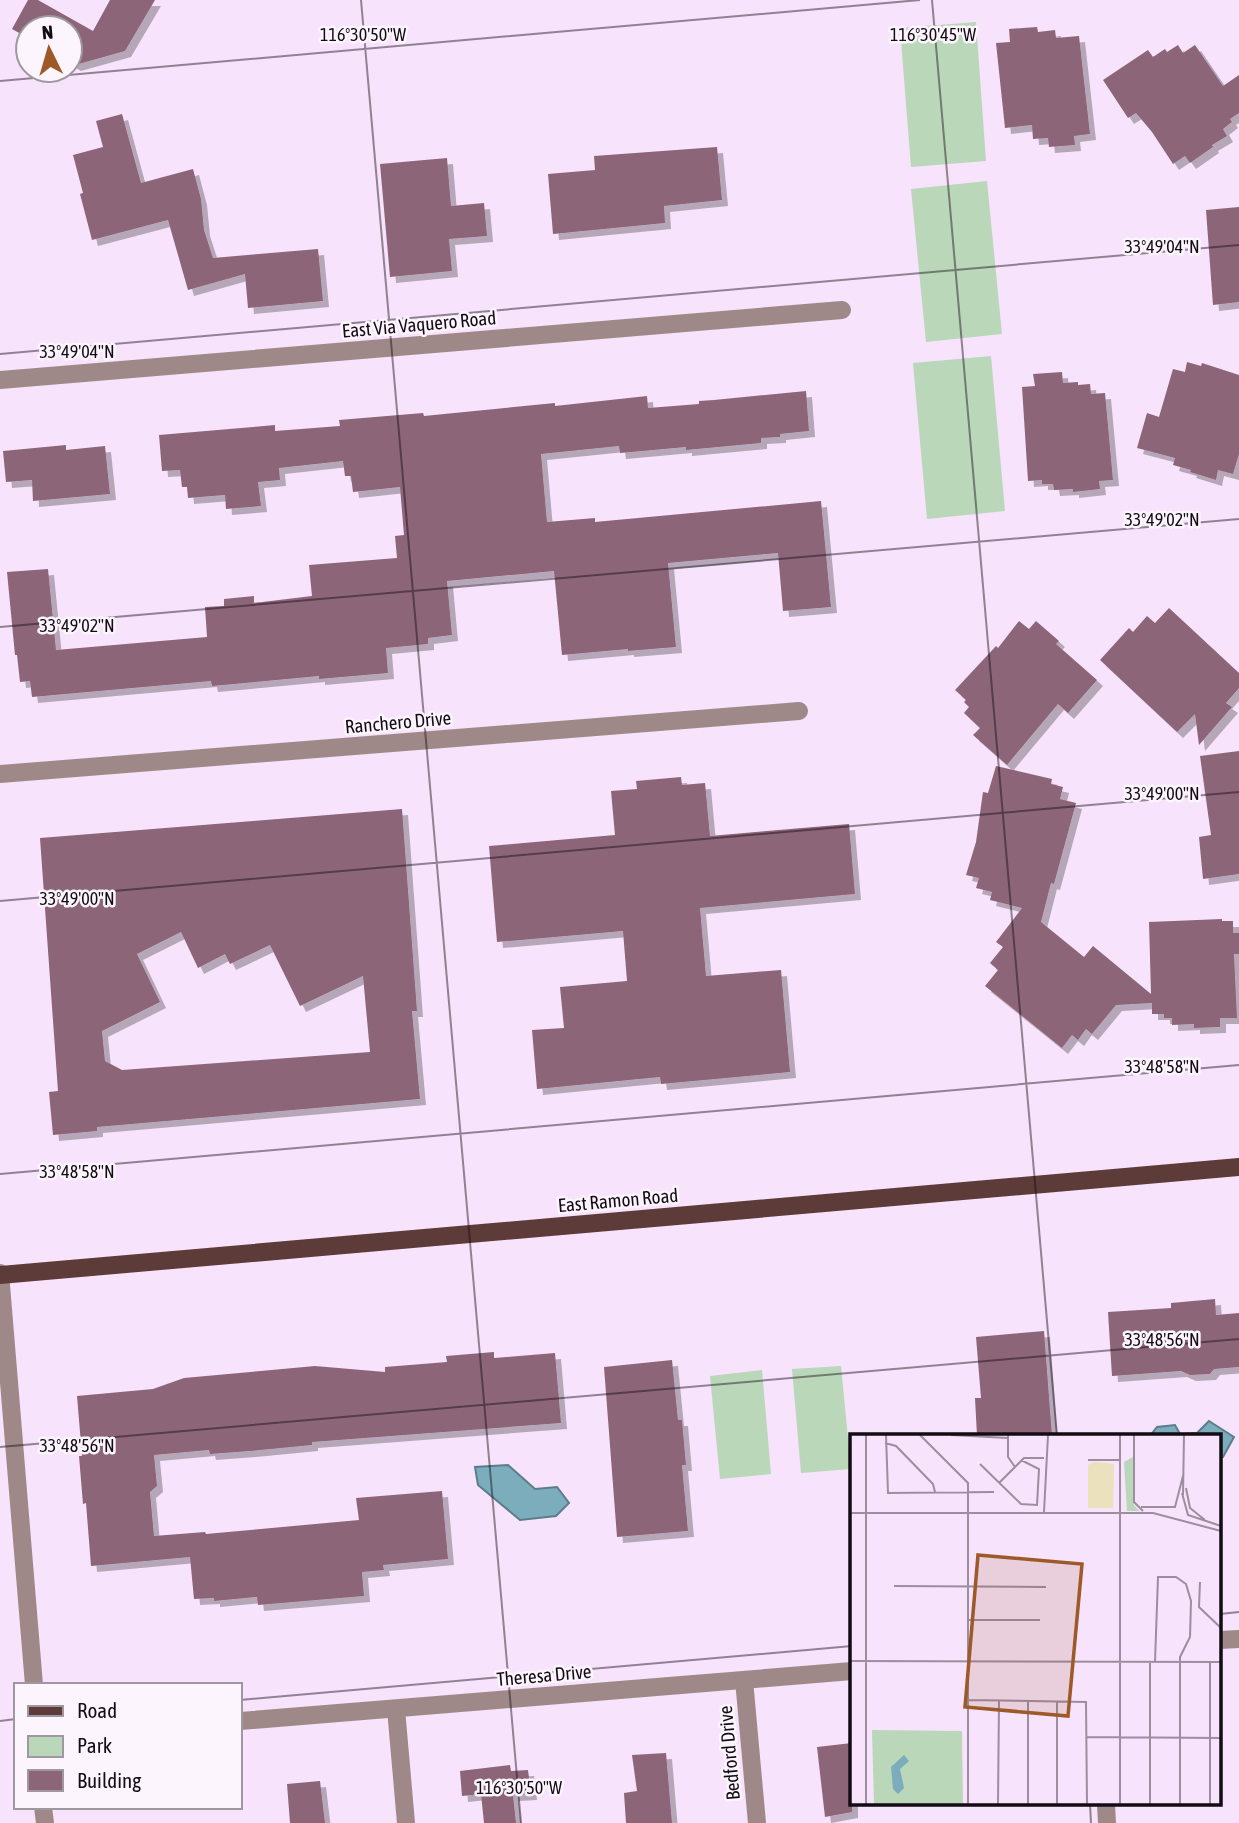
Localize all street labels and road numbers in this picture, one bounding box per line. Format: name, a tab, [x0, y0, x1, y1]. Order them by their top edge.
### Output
street label: East Via Vaquero Road	[341, 306, 497, 342]
street label: Ranchero Drive	[344, 706, 452, 738]
street label: East Ramon Road	[557, 1184, 679, 1216]
street label: Theresa Drive	[496, 1660, 592, 1690]
street label: Bedford Drive	[714, 1705, 744, 1801]

